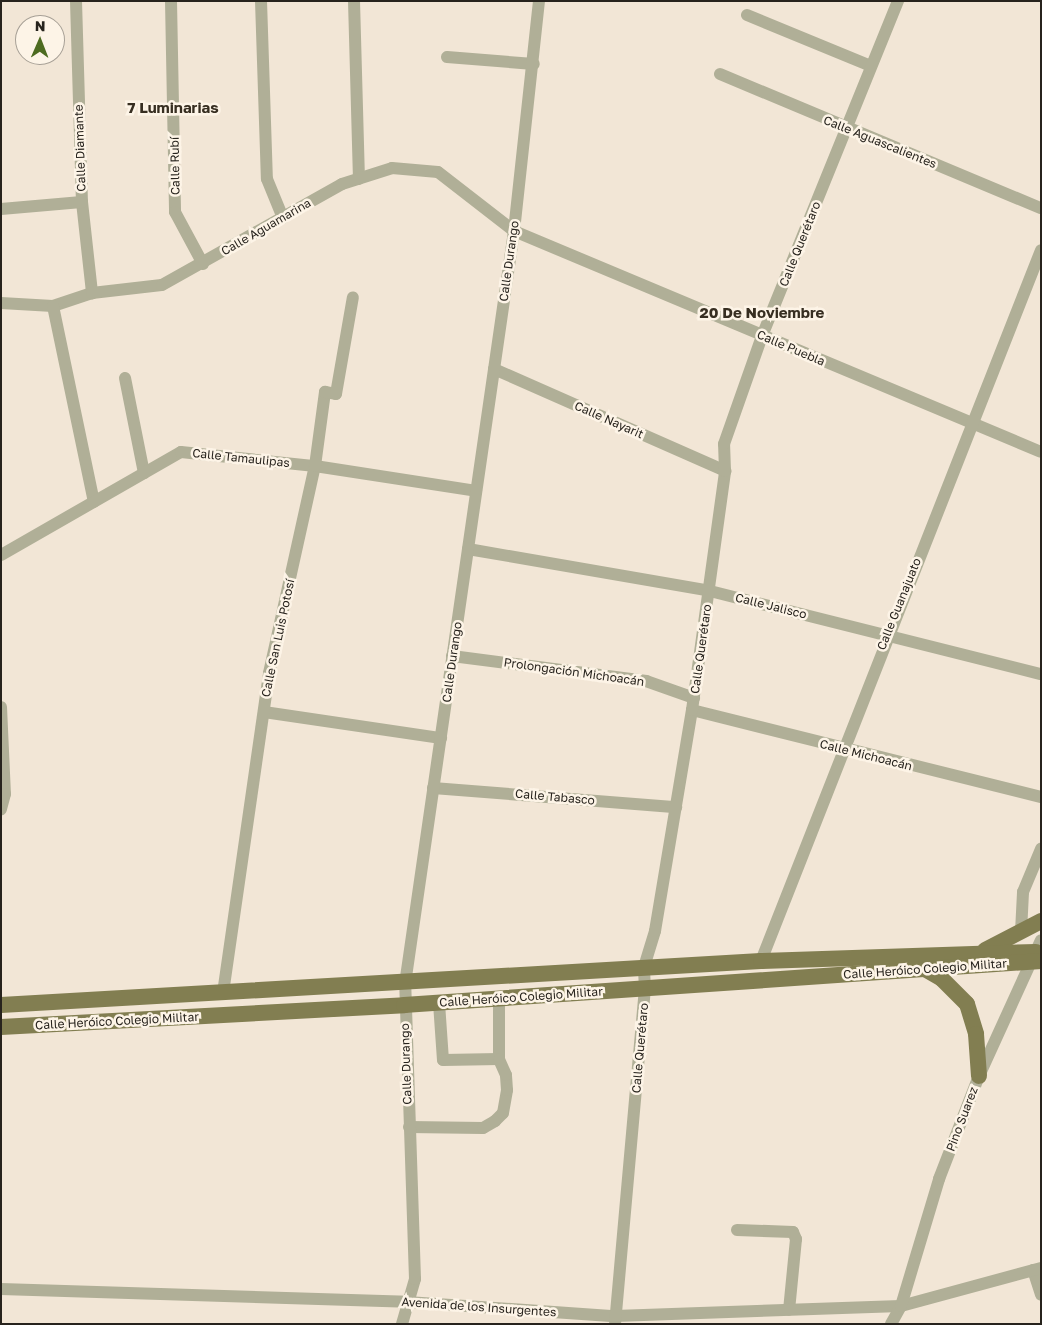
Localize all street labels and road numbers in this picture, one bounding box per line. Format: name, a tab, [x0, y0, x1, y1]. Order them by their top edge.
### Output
street label: Calle Diamante	[71, 104, 89, 192]
street label: Calle Aguascalientes	[821, 113, 939, 171]
street label: Calle Rubí	[167, 137, 183, 195]
street label: Calle Aguamarina	[219, 195, 313, 259]
street label: Calle Querétaro	[776, 199, 824, 289]
street label: Calle Durango	[496, 220, 522, 302]
street label: Calle Puebla	[755, 327, 827, 369]
street label: Calle Nayarit	[572, 398, 646, 442]
street label: Calle Tamaulipas	[192, 446, 290, 470]
street label: Calle Guanajuato	[874, 556, 924, 652]
street label: Calle San Luis Potosí	[258, 578, 298, 698]
street label: Calle Jalisco	[734, 590, 808, 622]
street label: Calle Querétaro	[688, 603, 714, 695]
street label: Calle Durango	[439, 621, 465, 703]
street label: Prolongación Michoacán	[503, 655, 645, 689]
street label: Calle Michoacán	[818, 737, 914, 773]
street label: Calle Tabasco	[515, 786, 595, 808]
street label: Calle Heróico Colegio Militar	[843, 956, 1007, 982]
street label: Calle Heróico Colegio Militar	[439, 984, 603, 1010]
street label: Calle Querétaro	[629, 1002, 651, 1094]
street label: Calle Heróico Colegio Militar	[35, 1010, 199, 1032]
street label: Calle Durango	[397, 1023, 415, 1105]
street label: Pino Suarez	[943, 1085, 981, 1153]
street label: Avenida de los Insurgentes	[401, 1294, 557, 1320]

